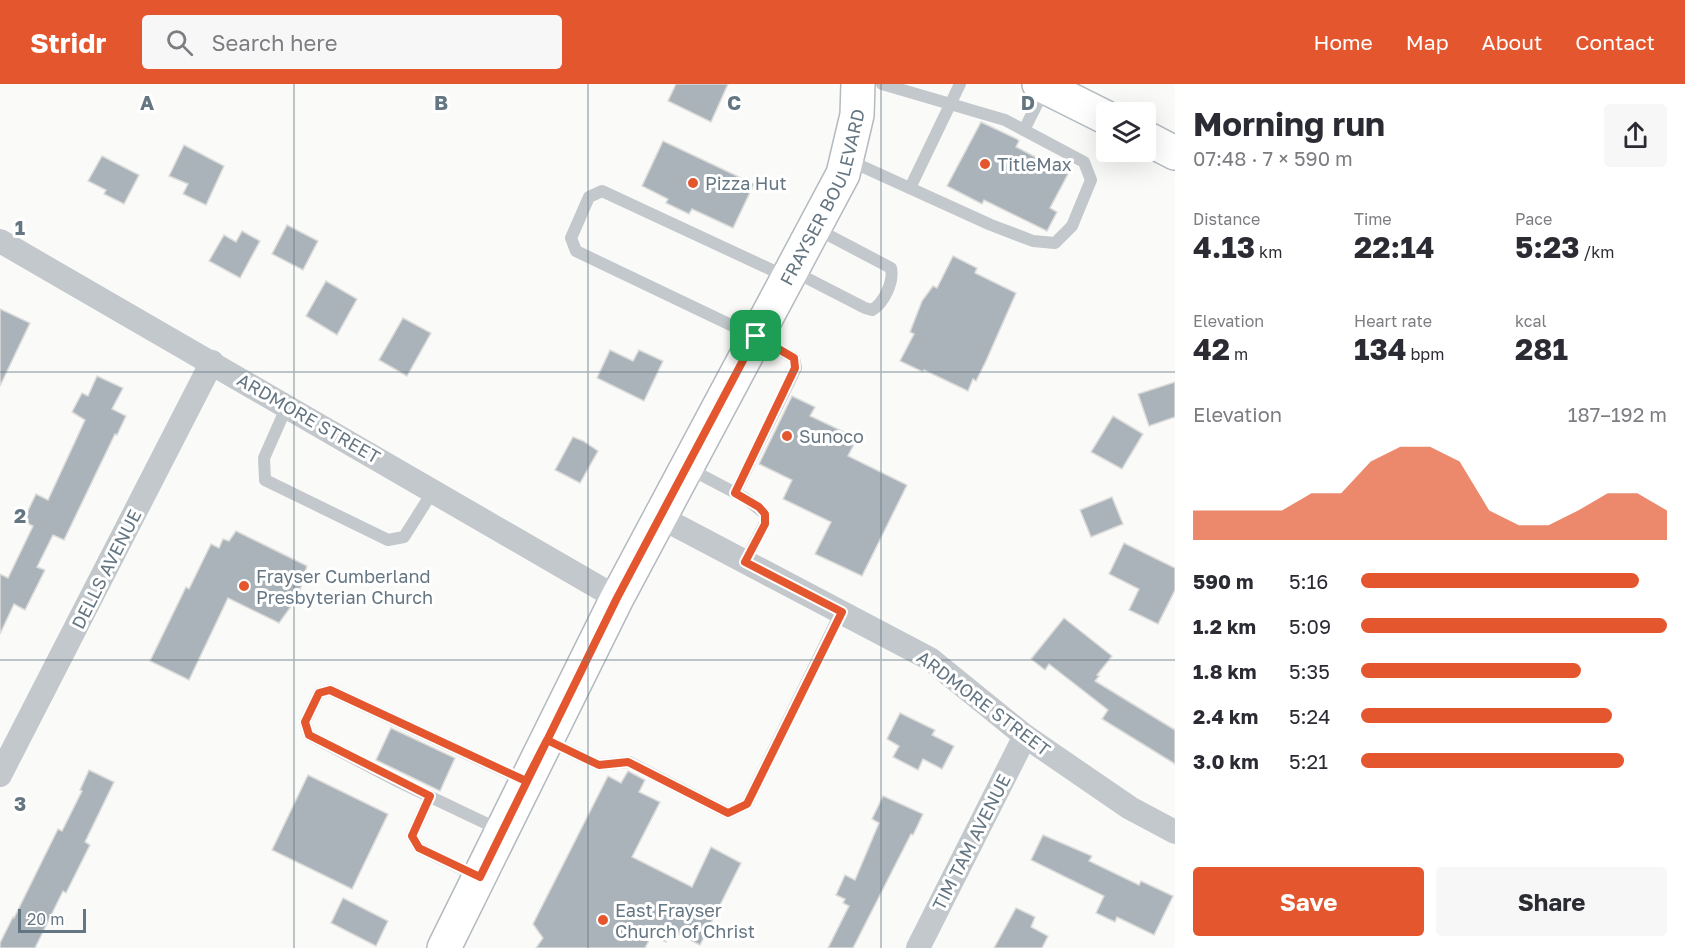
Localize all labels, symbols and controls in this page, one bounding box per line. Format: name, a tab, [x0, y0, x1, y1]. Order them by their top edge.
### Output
search box	[142, 15, 562, 69]
text: Stridr	[30, 26, 106, 59]
icon: search	[163, 26, 196, 59]
text: Search here	[211, 29, 337, 56]
text: Home	[1313, 29, 1373, 55]
text: Map	[1406, 29, 1449, 55]
text: About	[1482, 29, 1542, 55]
text: Contact	[1575, 29, 1655, 55]
text: A	[140, 90, 154, 114]
text: B	[434, 90, 448, 114]
text: C	[727, 90, 741, 114]
text: D	[1021, 90, 1035, 114]
map controls	[1096, 102, 1156, 162]
button: layers	[1096, 102, 1156, 162]
text: Morning run	[1193, 104, 1385, 143]
button: share	[1604, 104, 1667, 167]
street label: FRAYSER BOULEVARD	[775, 107, 869, 289]
text: 07:48 · 7 × 590 m	[1193, 146, 1353, 170]
place label: TitleMax	[997, 153, 1072, 175]
marker: TitleMax	[978, 157, 992, 171]
place label: Pizza Hut	[705, 172, 787, 194]
marker: Pizza Hut	[686, 176, 700, 190]
text: Distance	[1193, 209, 1260, 229]
text: Time	[1354, 209, 1392, 229]
text: Pace	[1515, 209, 1552, 229]
text: 1	[15, 215, 25, 239]
text: 4.13	[1193, 229, 1255, 265]
text: 22:14	[1354, 229, 1434, 265]
text: 5:23	[1515, 229, 1580, 265]
text: km	[1255, 242, 1282, 262]
text: /km	[1580, 242, 1614, 262]
pin	[730, 310, 781, 361]
text: Elevation	[1193, 311, 1264, 331]
text: Heart rate	[1354, 311, 1432, 331]
text: kcal	[1515, 311, 1547, 331]
icon: arrive	[739, 319, 772, 352]
text: 42	[1193, 331, 1230, 367]
text: 134	[1354, 331, 1407, 367]
text: 281	[1515, 331, 1568, 367]
text: m	[1230, 344, 1248, 364]
text: bpm	[1407, 344, 1444, 364]
street label: ARDMORE STREET	[234, 368, 384, 468]
text: Elevation	[1193, 402, 1282, 426]
text: 187–192 m	[1568, 402, 1667, 426]
place label: Sunoco	[799, 425, 864, 447]
marker: Sunoco	[780, 429, 794, 443]
text: 2	[14, 503, 26, 527]
street label: DELLS AVENUE	[66, 506, 146, 632]
place label: Frayser Cumberland Presbyterian Church	[256, 565, 433, 608]
text: 590 m	[1193, 569, 1253, 593]
text: 5:16	[1289, 569, 1328, 593]
marker: Frayser Cumberland Presbyterian Church	[237, 579, 251, 593]
text: 1.2 km	[1193, 614, 1256, 638]
text: 5:09	[1289, 614, 1331, 638]
street label: ARDMORE STREET	[913, 646, 1055, 760]
text: 1.8 km	[1193, 659, 1257, 683]
text: 5:35	[1289, 659, 1330, 683]
text: 2.4 km	[1193, 704, 1258, 728]
text: 5:24	[1289, 704, 1330, 728]
text: 3.0 km	[1193, 749, 1259, 773]
text: 5:21	[1289, 749, 1328, 773]
street label: TIM TAM AVENUE	[927, 770, 1015, 914]
text: 3	[14, 791, 26, 815]
button: Save	[1193, 867, 1424, 936]
button: Share	[1436, 867, 1667, 936]
place label: East Frayser Church of Christ	[615, 899, 755, 942]
scale bar	[18, 906, 86, 934]
text: 20 m	[27, 909, 64, 929]
marker: East Frayser Church of Christ	[596, 913, 610, 927]

